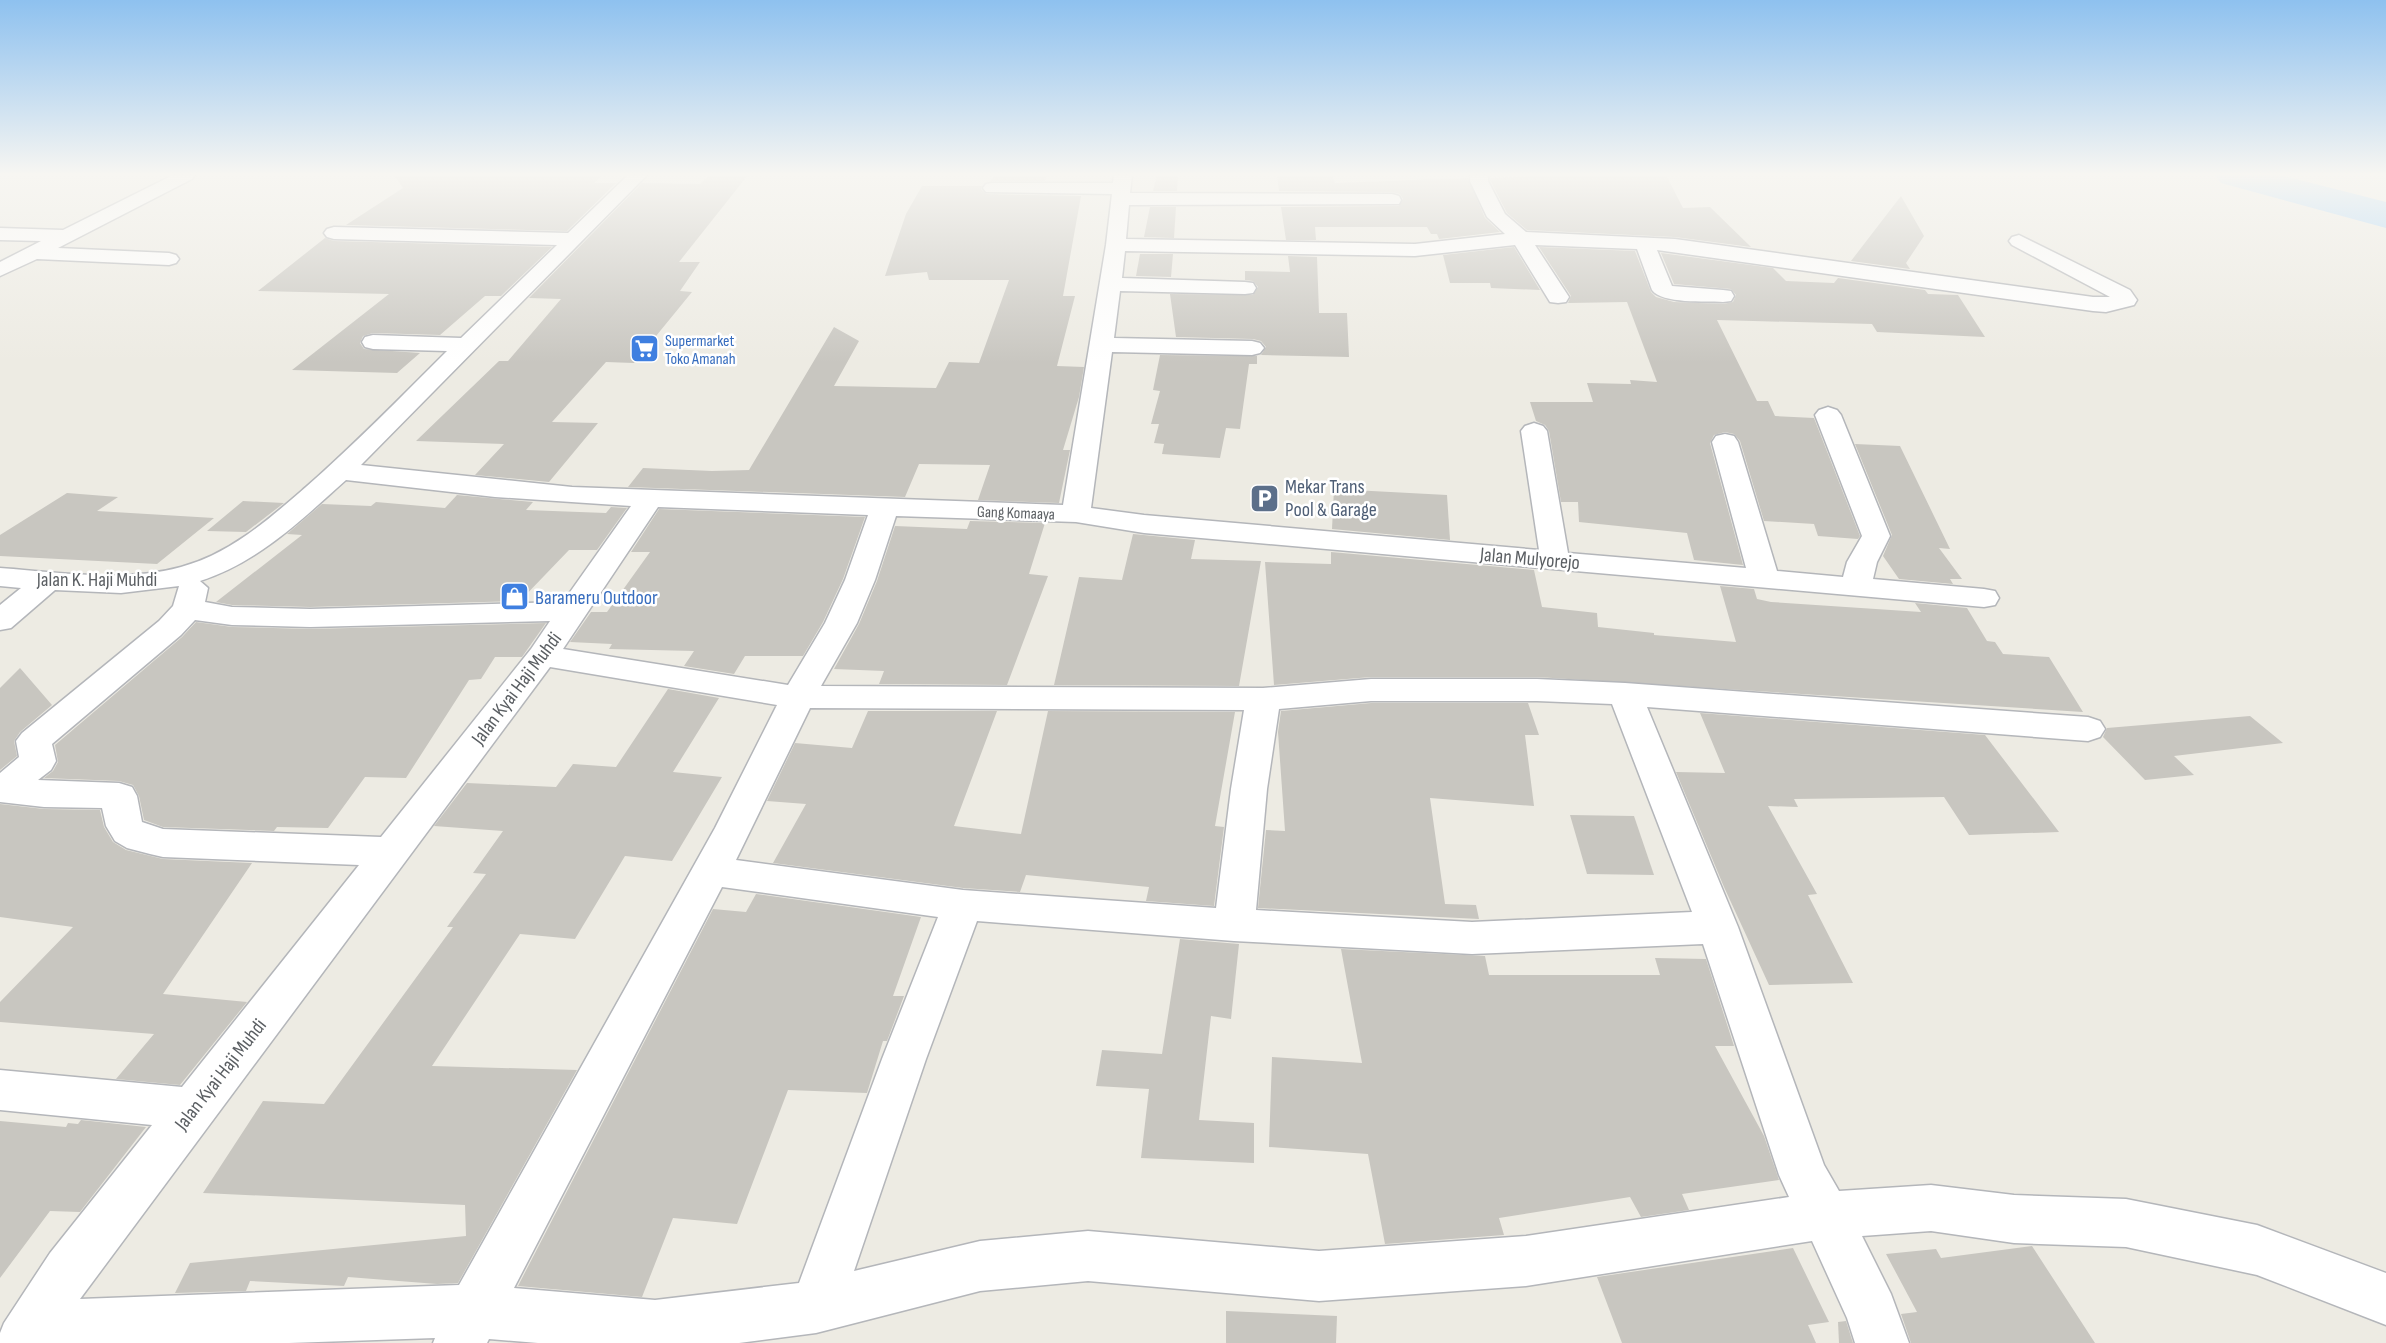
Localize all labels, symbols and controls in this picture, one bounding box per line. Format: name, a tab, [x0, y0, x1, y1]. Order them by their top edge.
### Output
place label: Supermarket Toko Amanah	[665, 332, 736, 369]
supermarket icon: Supermarket Toko Amanah	[628, 333, 660, 365]
place label: Mekar Trans Pool & Garage	[1285, 475, 1377, 522]
parking icon: Mekar Trans Pool & Garage	[1248, 482, 1280, 514]
street label: Gang Komaaya	[977, 503, 1055, 524]
street label: Jalan Mulyorejo	[1478, 543, 1581, 575]
street label: Jalan K. Haji Muhdi	[36, 568, 157, 592]
shop icon: Barameru Outdoor	[498, 581, 530, 613]
place label: Barameru Outdoor	[535, 586, 658, 610]
street label: Jalan Kyai Haji Muhdi	[466, 628, 567, 750]
street label: Jalan Kyai Haji Muhdi	[169, 1014, 272, 1136]

